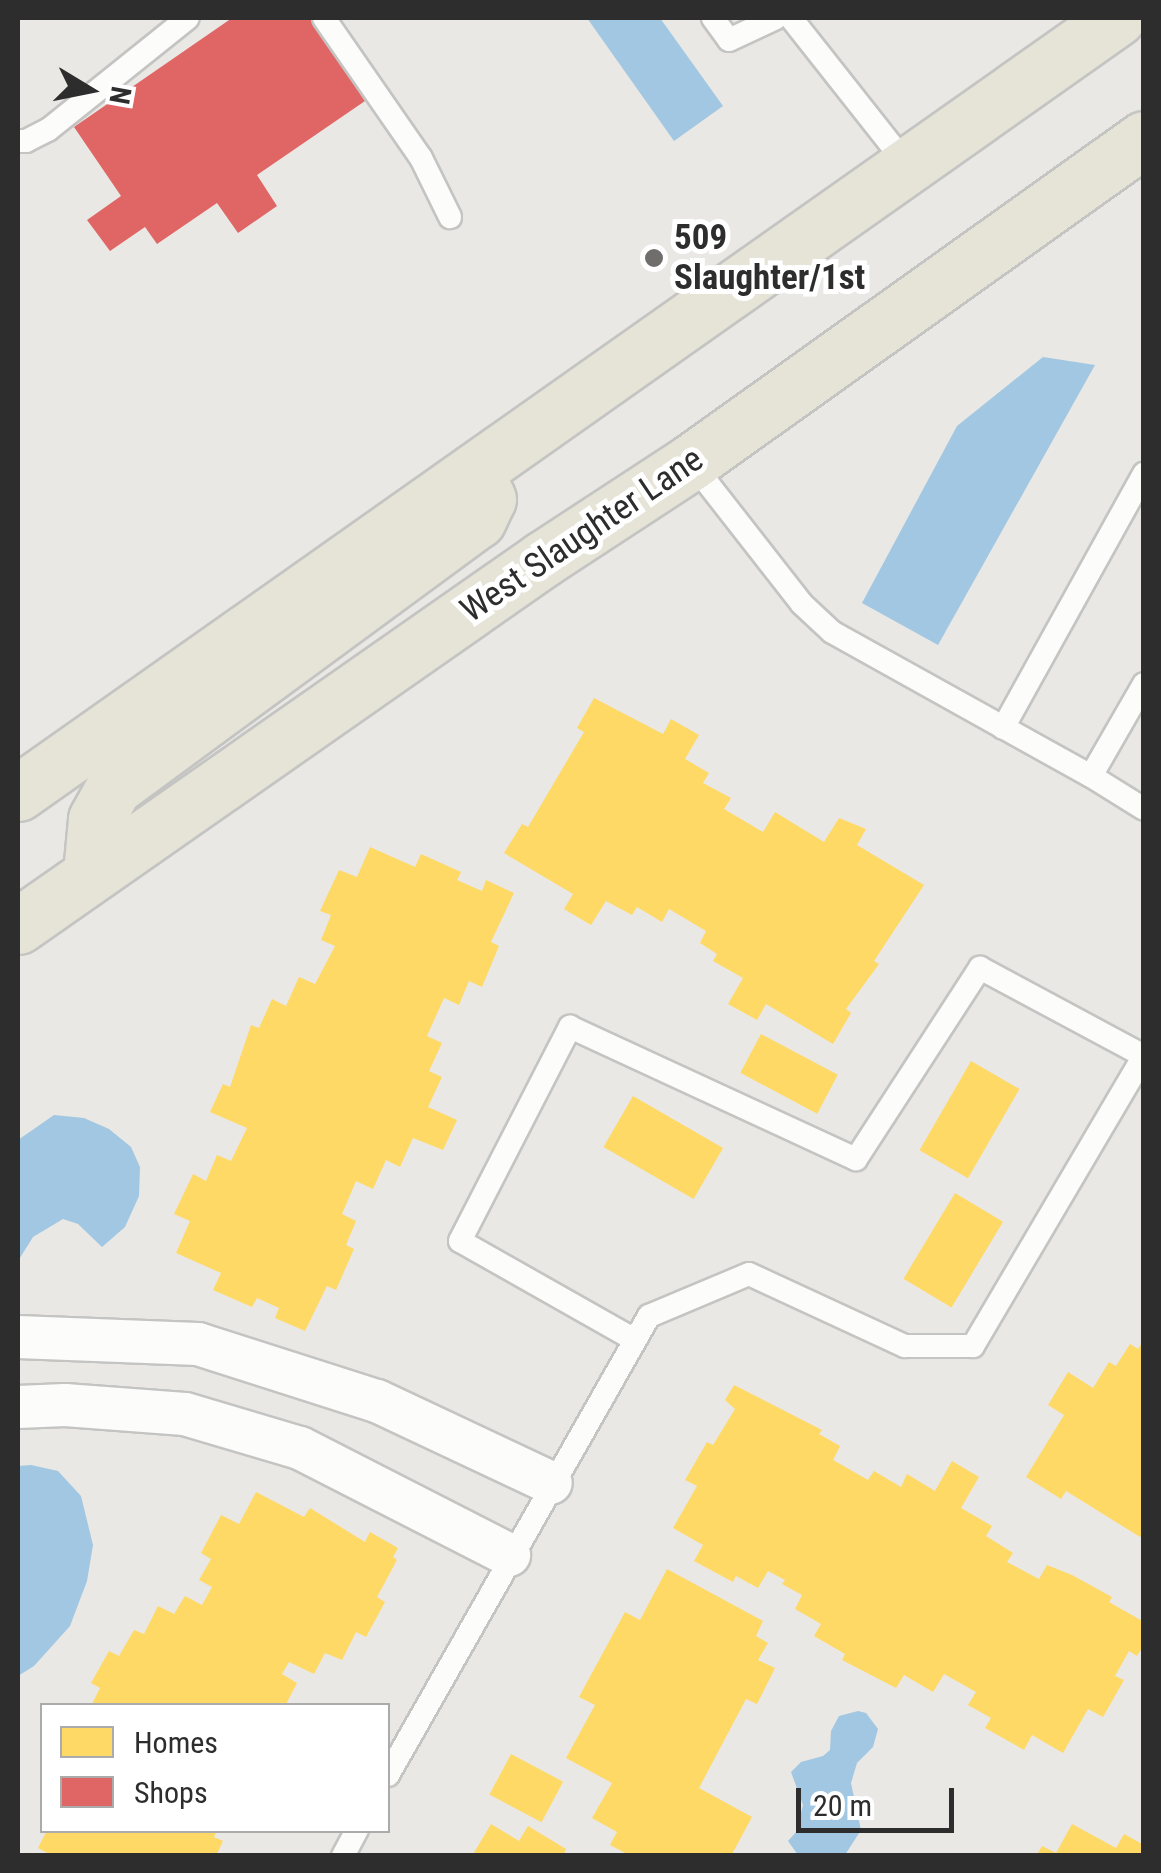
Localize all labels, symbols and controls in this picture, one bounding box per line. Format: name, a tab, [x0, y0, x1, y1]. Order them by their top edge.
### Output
north arrow	[40, 40, 140, 140]
text: N	[102, 84, 138, 107]
place label: 509 Slaughter/1st	[674, 217, 865, 299]
marker: 509 Slaughter/1st	[643, 247, 665, 269]
street label: West Slaughter Lane	[453, 438, 711, 632]
legend	[40, 1703, 390, 1833]
text: Homes	[134, 1725, 218, 1760]
scale bar	[801, 1768, 958, 1830]
text: Shops	[134, 1775, 208, 1810]
text: 20 m	[813, 1788, 872, 1823]

